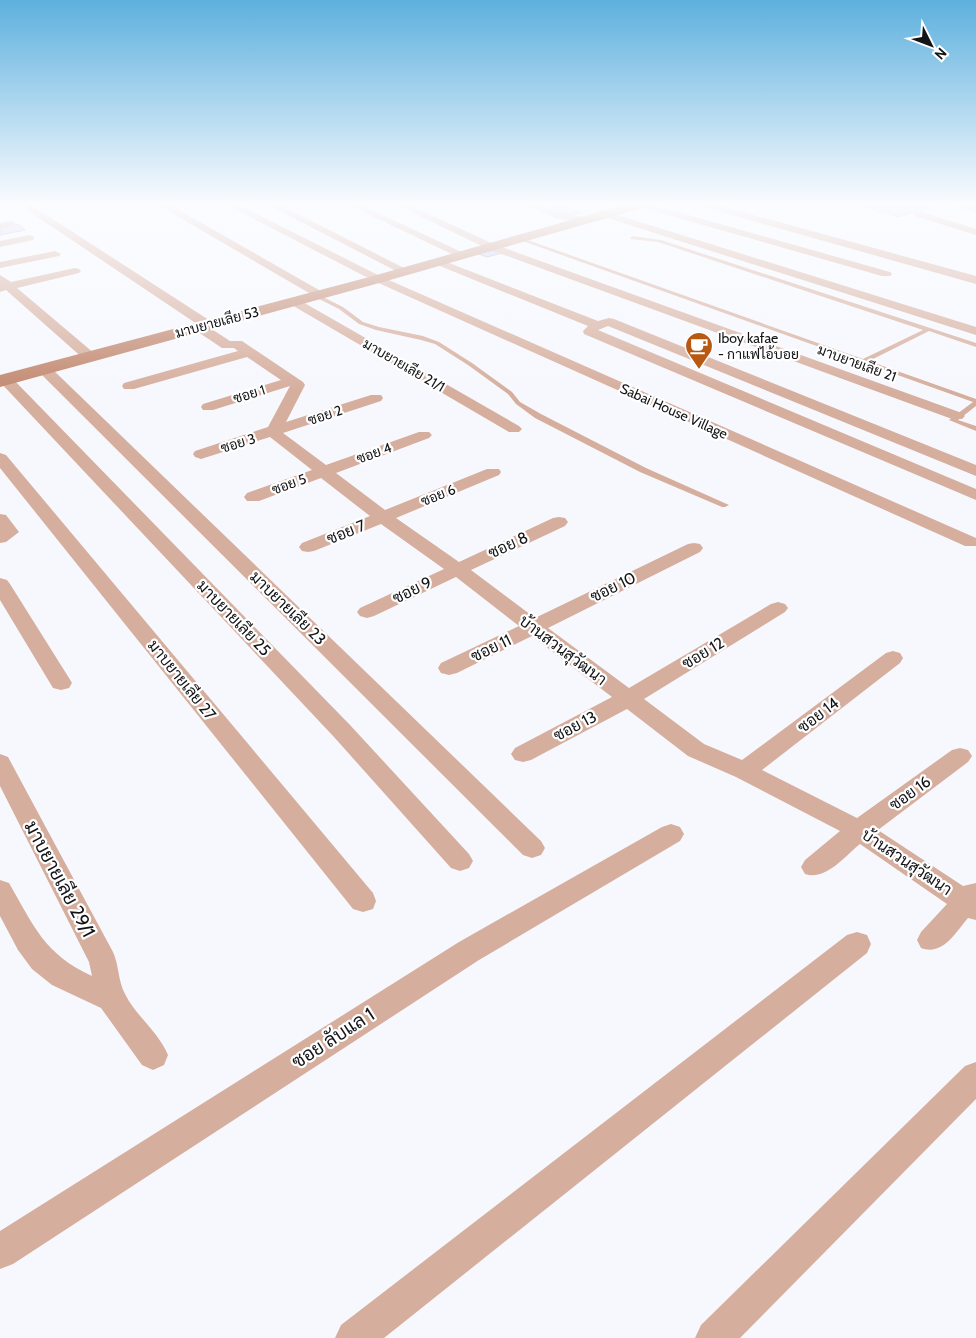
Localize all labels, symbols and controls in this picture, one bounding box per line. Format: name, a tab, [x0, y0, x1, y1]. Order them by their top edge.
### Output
north arrow	[906, 20, 956, 70]
text: N	[931, 44, 951, 63]
street label: มาบยายเลีย 53	[173, 302, 261, 342]
place label: Iboy kafae - กาแฟไอ้บอย	[718, 329, 799, 363]
cafe icon: Iboy kafae - กาแฟไอ้บอย	[684, 331, 714, 370]
street label: มาบยายเลีย 21/1	[360, 334, 448, 396]
street label: มาบยายเลีย 21	[815, 340, 899, 386]
street label: Sabai House Village	[617, 379, 731, 443]
street label: ซอย 1	[231, 381, 267, 407]
street label: ซอย 2	[305, 401, 345, 429]
street label: ซอย 3	[218, 429, 258, 457]
street label: ซอย 4	[354, 438, 394, 468]
street label: ซอย 5	[269, 469, 309, 499]
street label: ซอย 6	[418, 480, 458, 510]
street label: ซอย 7	[324, 516, 368, 548]
street label: ซอย 8	[485, 528, 531, 562]
street label: มาบยายเลีย 23	[246, 566, 331, 649]
street label: ซอย 10	[587, 568, 639, 606]
street label: ซอย 9	[389, 572, 435, 608]
street label: มาบยายเลีย 25	[193, 575, 276, 660]
street label: บ้านสวนสุวัฒนา	[514, 610, 611, 691]
street label: ซอย 11	[468, 630, 514, 666]
street label: ซอย 12	[679, 633, 727, 673]
street label: มาบยายเลีย 27	[144, 635, 222, 724]
street label: ซอย 14	[794, 693, 842, 737]
street label: ซอย 13	[550, 707, 600, 745]
street label: ซอย 16	[886, 772, 934, 814]
street label: มาบยายเลีย 29/1	[20, 816, 101, 941]
street label: บ้านสวนสุวัฒนา	[857, 824, 956, 901]
street label: ซอย ลับแล 1	[287, 1003, 379, 1073]

